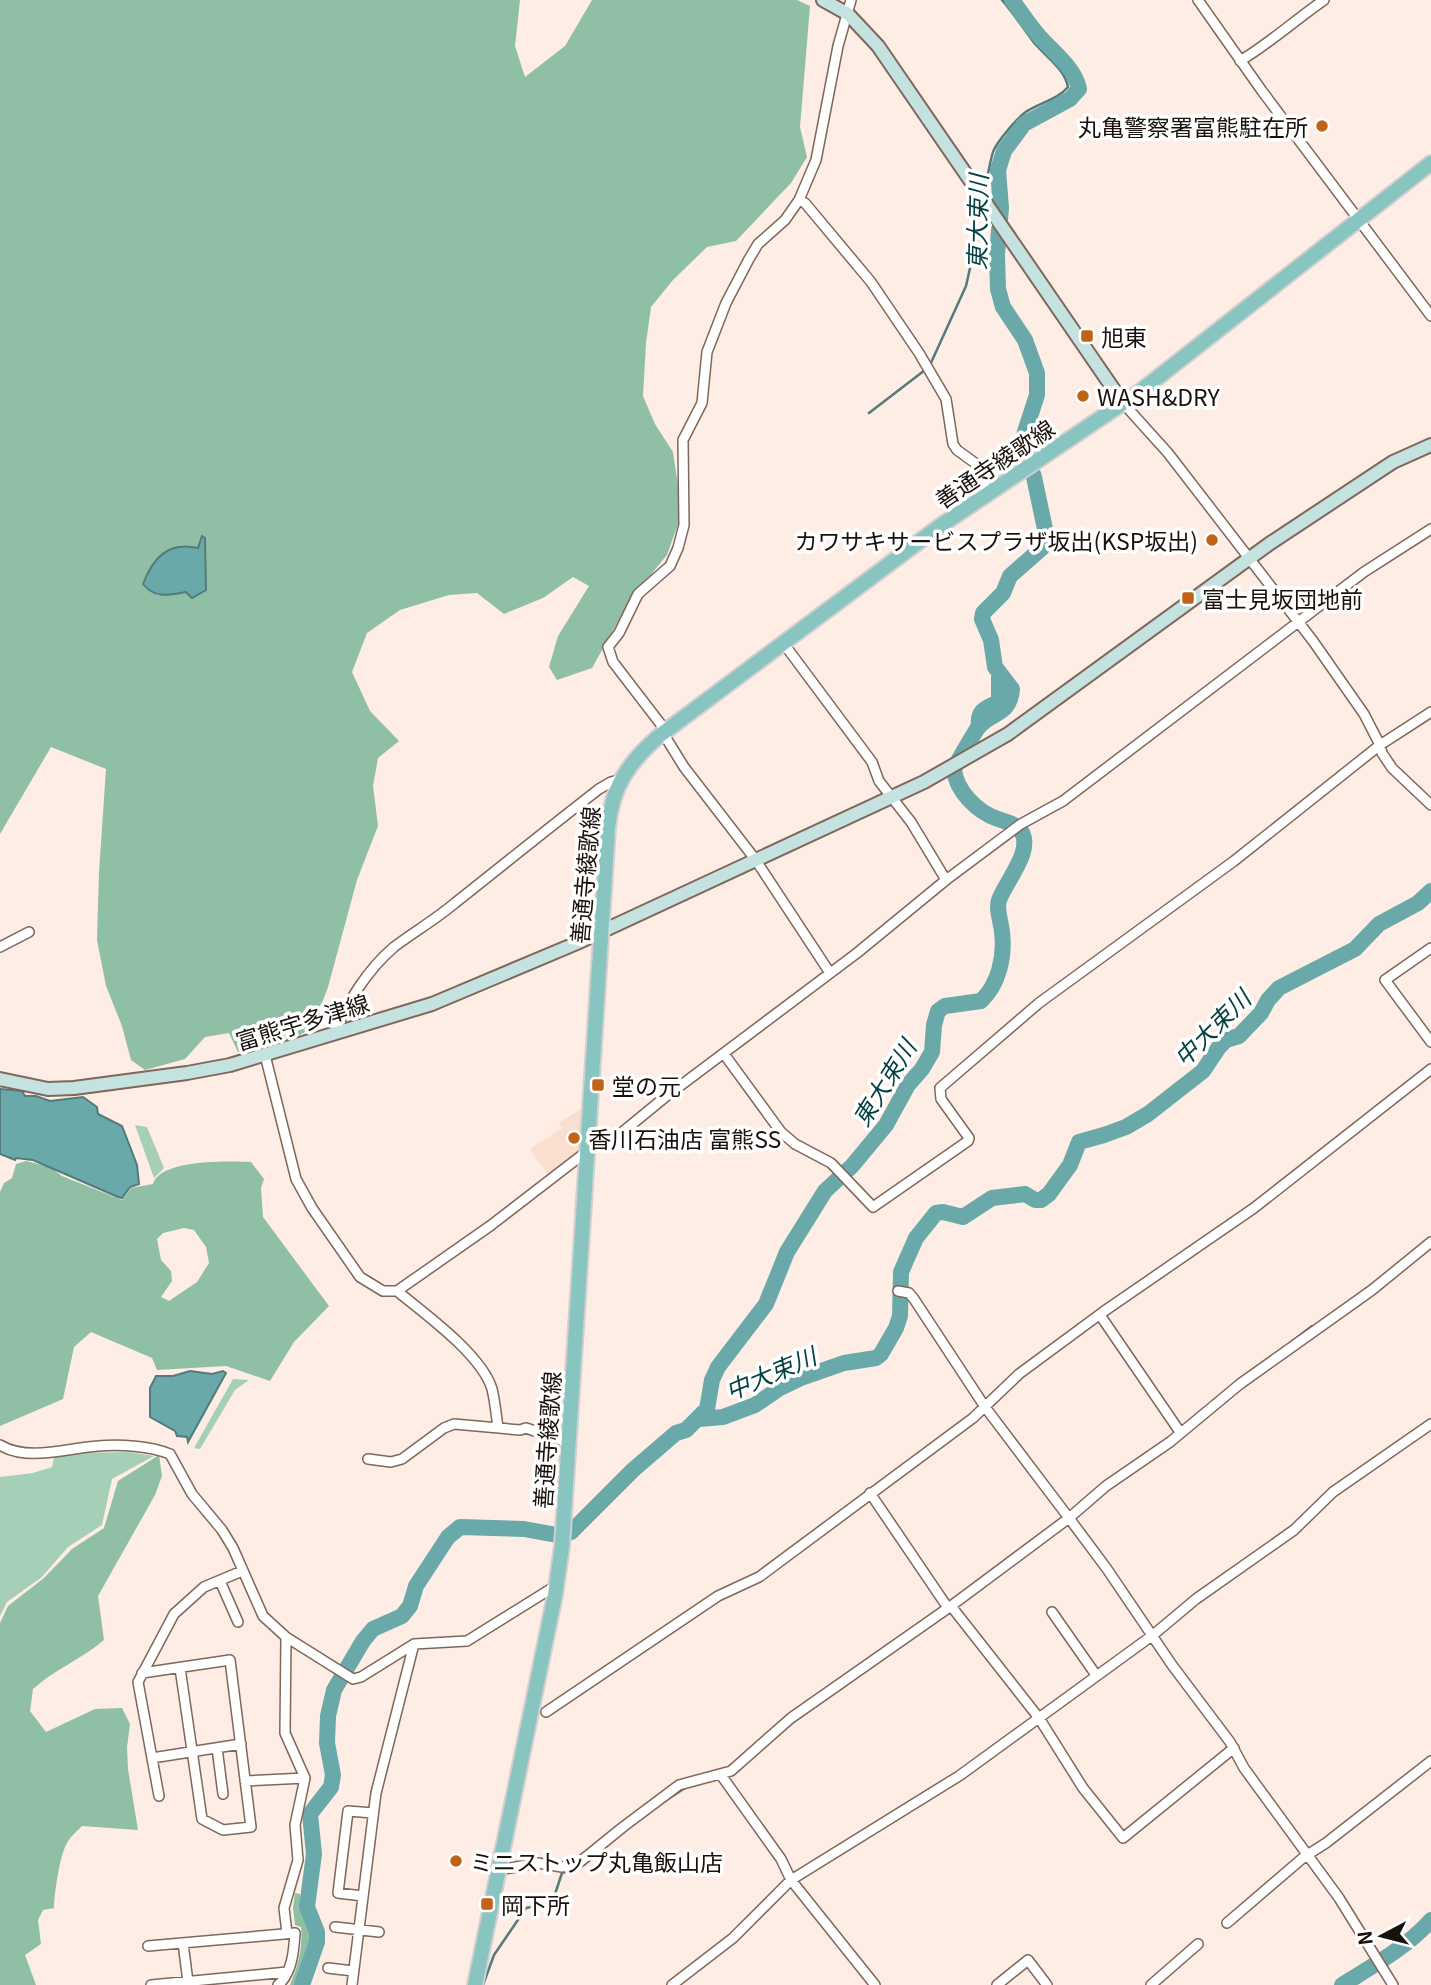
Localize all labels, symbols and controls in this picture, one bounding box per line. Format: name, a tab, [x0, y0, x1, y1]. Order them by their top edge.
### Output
place label: 丸亀警察署富熊駐在所	[1078, 109, 1308, 143]
marker: 丸亀警察署富熊駐在所	[1314, 118, 1330, 134]
water label: 東大束川	[958, 171, 994, 270]
place label: 旭東	[1101, 319, 1147, 353]
marker: 旭東	[1079, 328, 1095, 344]
place label: WASH&DRY	[1097, 379, 1221, 413]
marker: WASH&DRY	[1075, 388, 1091, 404]
street label: 善通寺綾歌線	[927, 410, 1061, 516]
place label: カワサキサービスプラザ坂出(KSP坂出)	[795, 523, 1198, 557]
marker: カワサキサービスプラザ坂出(KSP坂出)	[1204, 532, 1220, 548]
place label: 富士見坂団地前	[1202, 581, 1363, 615]
marker: 富士見坂団地前	[1180, 590, 1196, 606]
street label: 善通寺綾歌線	[561, 805, 607, 945]
water label: 中大束川	[1165, 979, 1259, 1073]
street label: 富熊宇多津線	[231, 985, 373, 1057]
water label: 東大束川	[843, 1029, 925, 1132]
place label: 堂の元	[612, 1068, 681, 1102]
marker: 堂の元	[590, 1077, 606, 1093]
place label: 香川石油店 富熊SS	[588, 1121, 781, 1155]
marker: 香川石油店 富熊SS	[566, 1130, 582, 1146]
water label: 中大束川	[719, 1336, 824, 1407]
street label: 善通寺綾歌線	[524, 1370, 568, 1510]
place label: ミニストップ丸亀飯山店	[470, 1844, 723, 1878]
marker: ミニストップ丸亀飯山店	[448, 1853, 464, 1869]
place label: 岡下所	[501, 1887, 570, 1921]
marker: 岡下所	[479, 1896, 495, 1912]
north arrow	[1347, 1901, 1417, 1971]
text: N	[1349, 1930, 1378, 1947]

